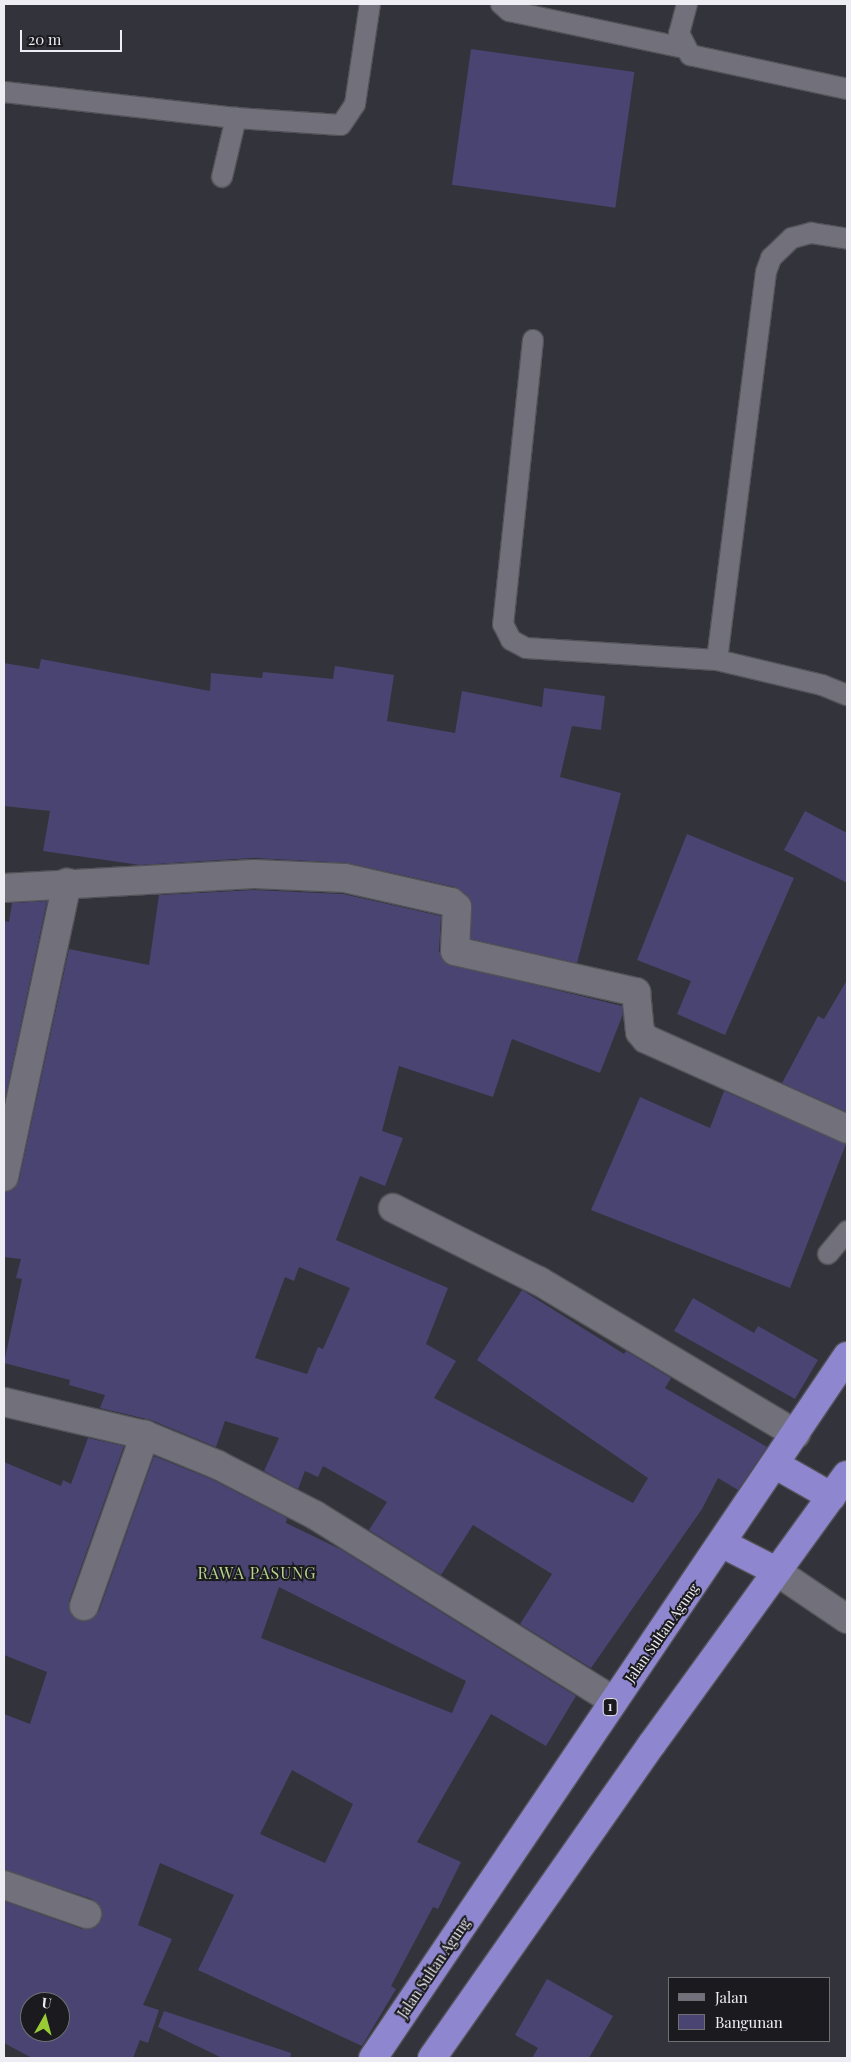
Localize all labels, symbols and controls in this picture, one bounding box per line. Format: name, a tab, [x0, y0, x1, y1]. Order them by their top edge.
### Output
scale bar	[22, 20, 125, 52]
text: 20 m	[28, 29, 61, 49]
district label: RAWA PASUNG	[196, 1563, 318, 1583]
street label: Jalan Sultan Agung	[621, 1580, 703, 1686]
road number: 1	[602, 1698, 618, 1716]
street label: Jalan Sultan Agung	[394, 1915, 474, 2021]
legend	[668, 1977, 831, 2042]
text: Jalan	[715, 1987, 748, 2007]
north arrow	[20, 1992, 70, 2042]
text: U	[41, 1993, 53, 2013]
text: Bangunan	[715, 2012, 783, 2032]

